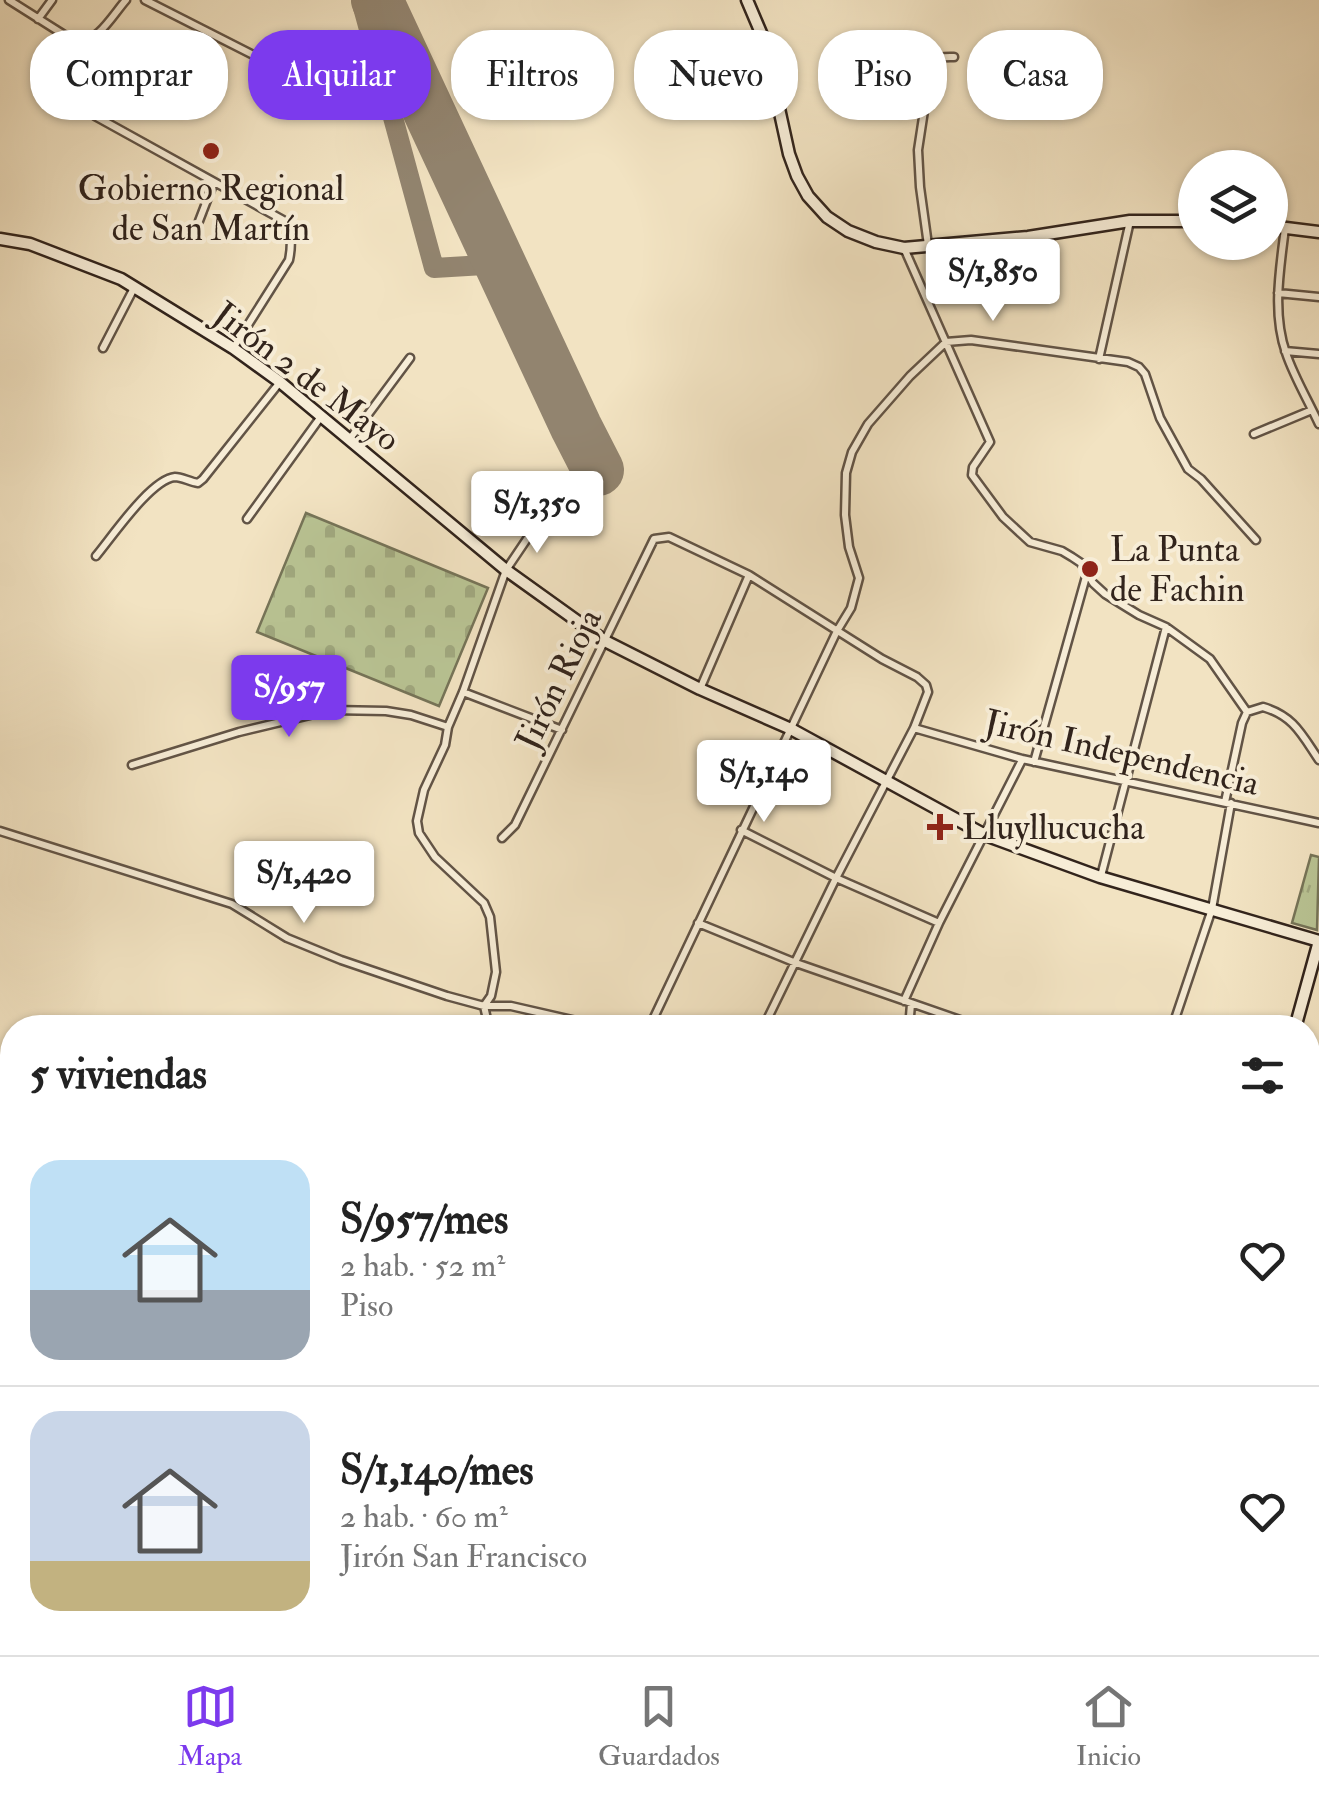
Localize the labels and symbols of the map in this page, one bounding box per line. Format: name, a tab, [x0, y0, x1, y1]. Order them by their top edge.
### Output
marker: Gobierno Regional de San Martín	[200, 140, 222, 162]
place label: Gobierno Regional de San Martín	[78, 167, 344, 251]
pin: S/1,850	[901, 239, 1085, 324]
street label: Jirón 2 de Mayo	[204, 292, 408, 461]
pin: S/1,350	[445, 471, 629, 556]
place label: La Punta de Fachin	[1110, 528, 1244, 612]
marker: La Punta de Fachin	[1079, 558, 1101, 580]
street label: Jirón Rioja	[505, 601, 612, 758]
pin: S/957	[219, 655, 359, 740]
street label: Jirón Independencia	[979, 700, 1264, 806]
pin: S/1,140	[672, 740, 856, 825]
place label: Lluyllucucha	[962, 806, 1145, 850]
marker: Lluyllucucha	[927, 814, 953, 840]
pin: S/1,420	[212, 841, 396, 926]

